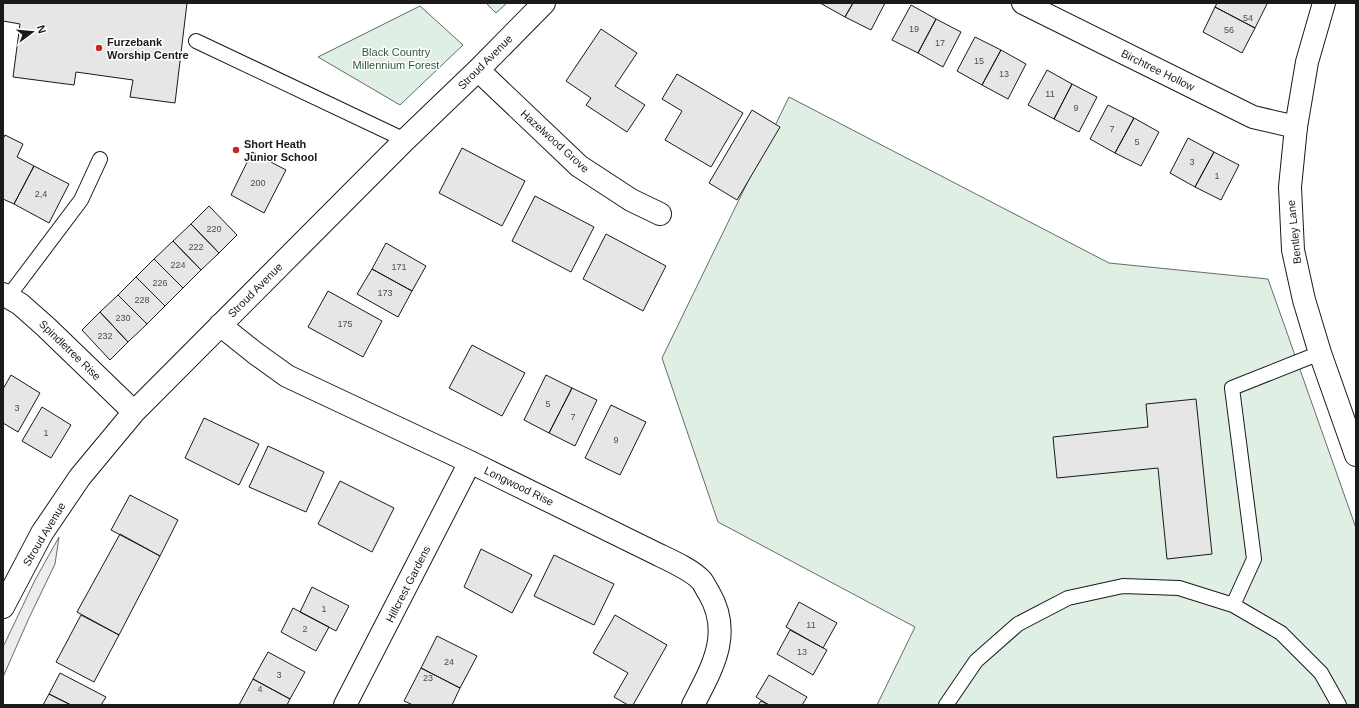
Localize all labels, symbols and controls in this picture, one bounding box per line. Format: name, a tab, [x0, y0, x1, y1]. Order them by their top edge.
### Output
north arrow	[12, 12, 52, 52]
house number: 54	[1243, 13, 1253, 23]
text: N	[35, 24, 48, 35]
house number: 19	[909, 24, 919, 34]
house number: 56	[1224, 25, 1234, 35]
street label: Stroud Avenue	[455, 32, 515, 92]
place label: Furzebank Worship Centre	[107, 36, 189, 61]
house number: 17	[935, 38, 945, 48]
marker: Furzebank Worship Centre	[94, 43, 104, 53]
park label: Black Country Millennium Forest	[353, 46, 439, 71]
street label: Birchtree Hollow	[1119, 47, 1197, 93]
house number: 15	[974, 56, 984, 66]
house number: 13	[999, 69, 1009, 79]
house number: 11	[1045, 89, 1055, 99]
house number: 9	[1073, 103, 1079, 113]
street label: Hazelwood Grove	[518, 107, 592, 175]
house number: 7	[1109, 124, 1115, 134]
house number: 5	[1134, 137, 1140, 147]
place label: Short Heath Junior School	[244, 138, 317, 163]
marker: Short Heath Junior School	[231, 145, 241, 155]
house number: 3	[1189, 157, 1195, 167]
house number: 1	[1214, 171, 1220, 181]
house number: 200	[250, 178, 266, 188]
house number: 2,4	[35, 189, 47, 199]
street label: Bentley Lane	[1285, 199, 1303, 265]
house number: 220	[206, 224, 222, 234]
house number: 222	[188, 242, 204, 252]
house number: 224	[170, 260, 186, 270]
street label: Stroud Avenue	[225, 260, 285, 320]
house number: 171	[391, 262, 407, 272]
house number: 226	[152, 278, 168, 288]
house number: 173	[377, 288, 393, 298]
house number: 228	[134, 295, 150, 305]
house number: 230	[115, 313, 131, 323]
street label: Spindletree Rise	[37, 318, 103, 382]
house number: 175	[337, 319, 353, 329]
house number: 232	[97, 331, 113, 341]
house number: 5	[545, 399, 551, 409]
house number: 3	[14, 403, 20, 413]
house number: 7	[570, 412, 576, 422]
house number: 1	[43, 428, 49, 438]
house number: 9	[613, 435, 619, 445]
street label: Longwood Rise	[482, 464, 556, 508]
street label: Stroud Avenue	[20, 500, 68, 568]
street label: Hillcrest Gardens	[384, 543, 433, 624]
house number: 1	[321, 604, 327, 614]
house number: 11	[806, 620, 816, 630]
house number: 2	[302, 624, 308, 634]
house number: 13	[797, 647, 807, 657]
house number: 24	[444, 657, 454, 667]
house number: 3	[276, 670, 282, 680]
house number: 23	[423, 673, 433, 683]
house number: 4	[257, 684, 263, 694]

